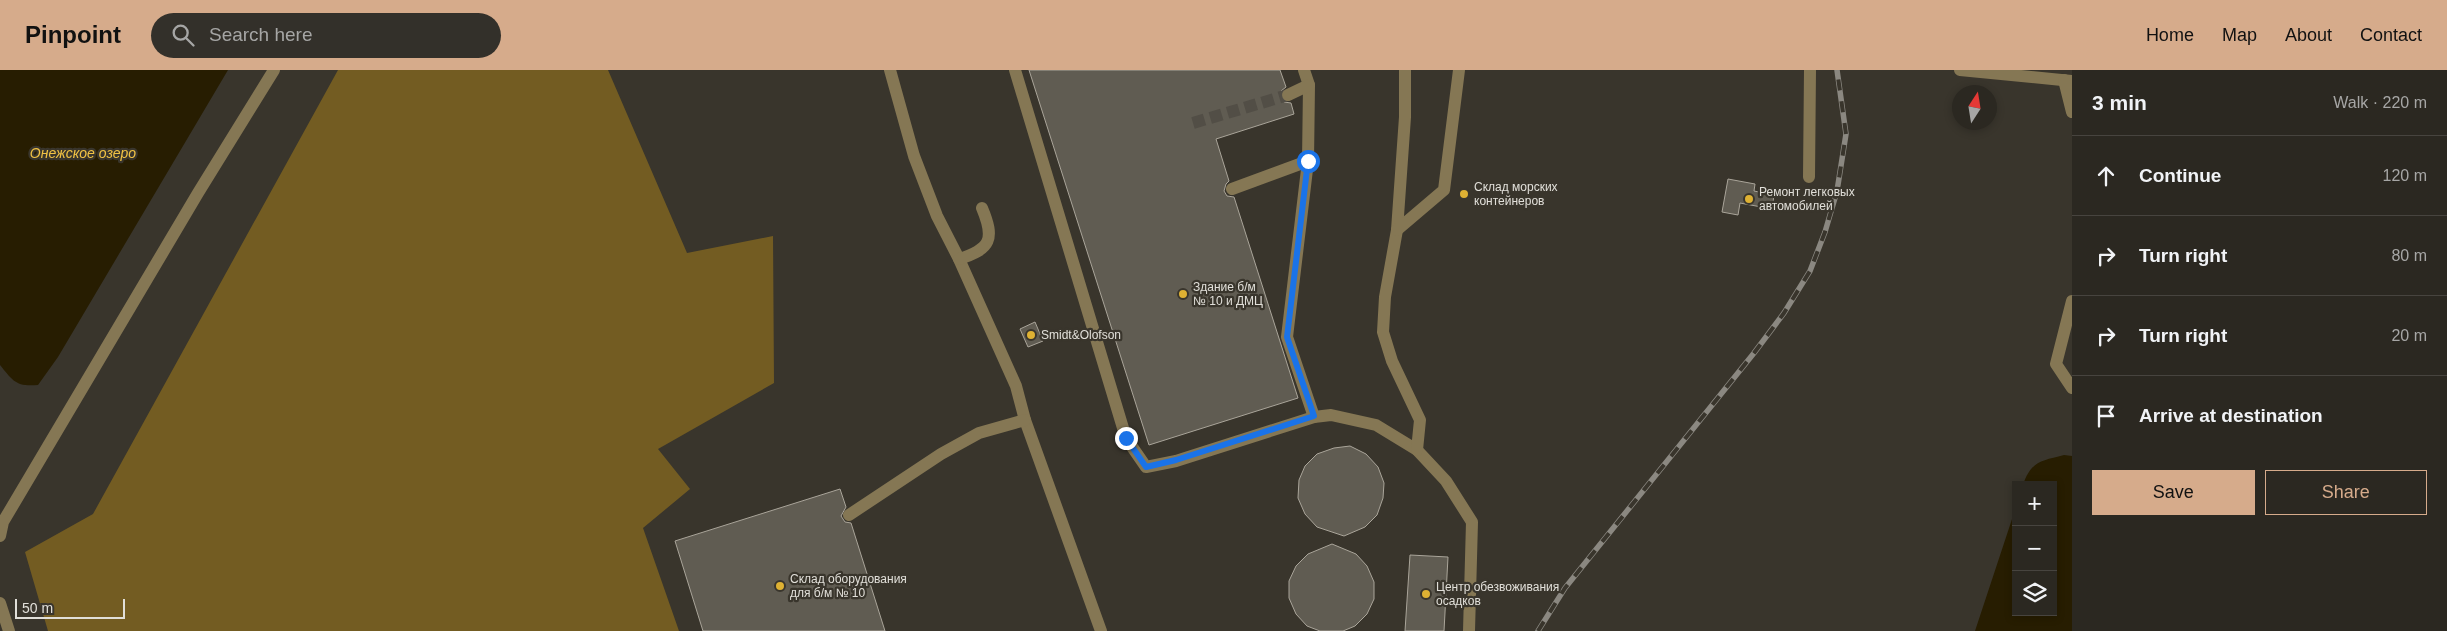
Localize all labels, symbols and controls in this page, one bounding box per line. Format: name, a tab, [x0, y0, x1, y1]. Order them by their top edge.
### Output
search box	[151, 13, 501, 58]
text: Pinpoint	[25, 21, 121, 48]
icon: search	[169, 21, 197, 49]
text: Search here	[209, 24, 313, 45]
text: Home	[2146, 25, 2194, 45]
text: Map	[2222, 25, 2257, 45]
text: About	[2285, 25, 2332, 45]
text: Contact	[2360, 25, 2422, 45]
north arrow	[1952, 85, 1997, 130]
text: 3 min	[2092, 91, 2147, 114]
text: Walk · 220 m	[2333, 94, 2427, 111]
water label: Онежское озеро	[30, 145, 136, 161]
route start	[1297, 150, 1320, 173]
icon: ahead	[2092, 162, 2120, 190]
text: Continue	[2139, 165, 2221, 186]
text: 120 m	[2383, 167, 2427, 184]
place label: Склад морских контейнеров	[1474, 180, 1558, 208]
place label: Ремонт легковых автомобилей	[1759, 185, 1855, 213]
marker: Склад морских контейнеров	[1458, 188, 1470, 200]
marker: Ремонт легковых автомобилей	[1743, 193, 1755, 205]
icon: right	[2092, 242, 2120, 270]
text: Turn right	[2139, 245, 2227, 266]
text: 80 m	[2391, 247, 2427, 264]
place label: Здание б/м № 10 и ДМЦ	[1193, 280, 1263, 308]
marker: Здание б/м № 10 и ДМЦ	[1177, 288, 1189, 300]
icon: right	[2092, 322, 2120, 350]
text: Turn right	[2139, 325, 2227, 346]
text: 20 m	[2391, 327, 2427, 344]
place label: Smidt&Olofson	[1041, 328, 1121, 342]
marker: Smidt&Olofson	[1025, 329, 1037, 341]
icon: arrive	[2092, 402, 2120, 430]
text: Arrive at destination	[2139, 405, 2323, 426]
route end	[1115, 427, 1138, 450]
button: Save	[2092, 470, 2255, 515]
button: Share	[2265, 470, 2427, 515]
map controls	[2012, 481, 2057, 616]
button: +	[2012, 481, 2057, 526]
button: −	[2012, 526, 2057, 571]
button: layers	[2012, 571, 2057, 616]
place label: Склад оборудования для б/м № 10	[790, 572, 907, 600]
marker: Склад оборудования для б/м № 10	[774, 580, 786, 592]
place label: Центр обезвоживания осадков	[1436, 580, 1559, 608]
marker: Центр обезвоживания осадков	[1420, 588, 1432, 600]
scale bar	[15, 596, 125, 619]
text: 50 m	[22, 600, 53, 616]

